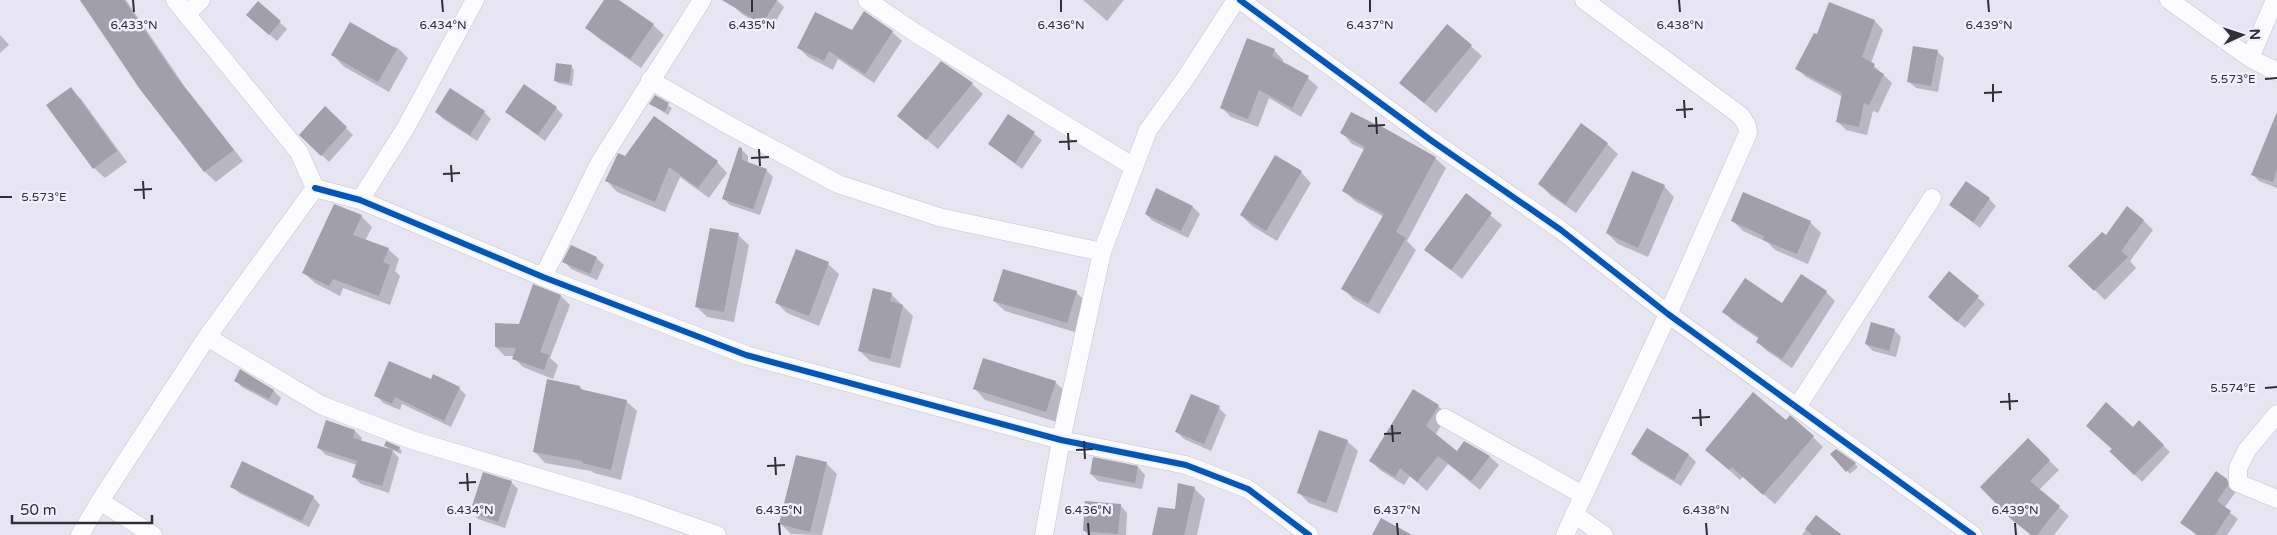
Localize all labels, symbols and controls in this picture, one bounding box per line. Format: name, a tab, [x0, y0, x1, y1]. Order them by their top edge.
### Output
north arrow	[2217, 10, 2267, 60]
text: 6.433°N	[110, 18, 158, 32]
text: 6.434°N	[419, 18, 467, 32]
text: 6.435°N	[729, 18, 775, 32]
text: 6.436°N	[1037, 18, 1085, 32]
text: 6.437°N	[1346, 18, 1394, 32]
text: 6.438°N	[1656, 18, 1704, 32]
text: 6.439°N	[1965, 18, 2013, 32]
text: N	[2246, 28, 2263, 40]
text: 5.573°E	[2210, 72, 2256, 86]
text: 5.573°E	[21, 190, 67, 204]
text: 5.574°E	[2210, 381, 2256, 395]
scale bar	[12, 492, 152, 524]
text: 50 m	[20, 501, 57, 519]
text: 6.434°N	[446, 503, 494, 517]
text: 6.435°N	[756, 503, 802, 517]
text: 6.436°N	[1064, 503, 1112, 517]
text: 6.437°N	[1373, 503, 1421, 517]
text: 6.438°N	[1682, 503, 1730, 517]
text: 6.439°N	[1991, 503, 2039, 517]

